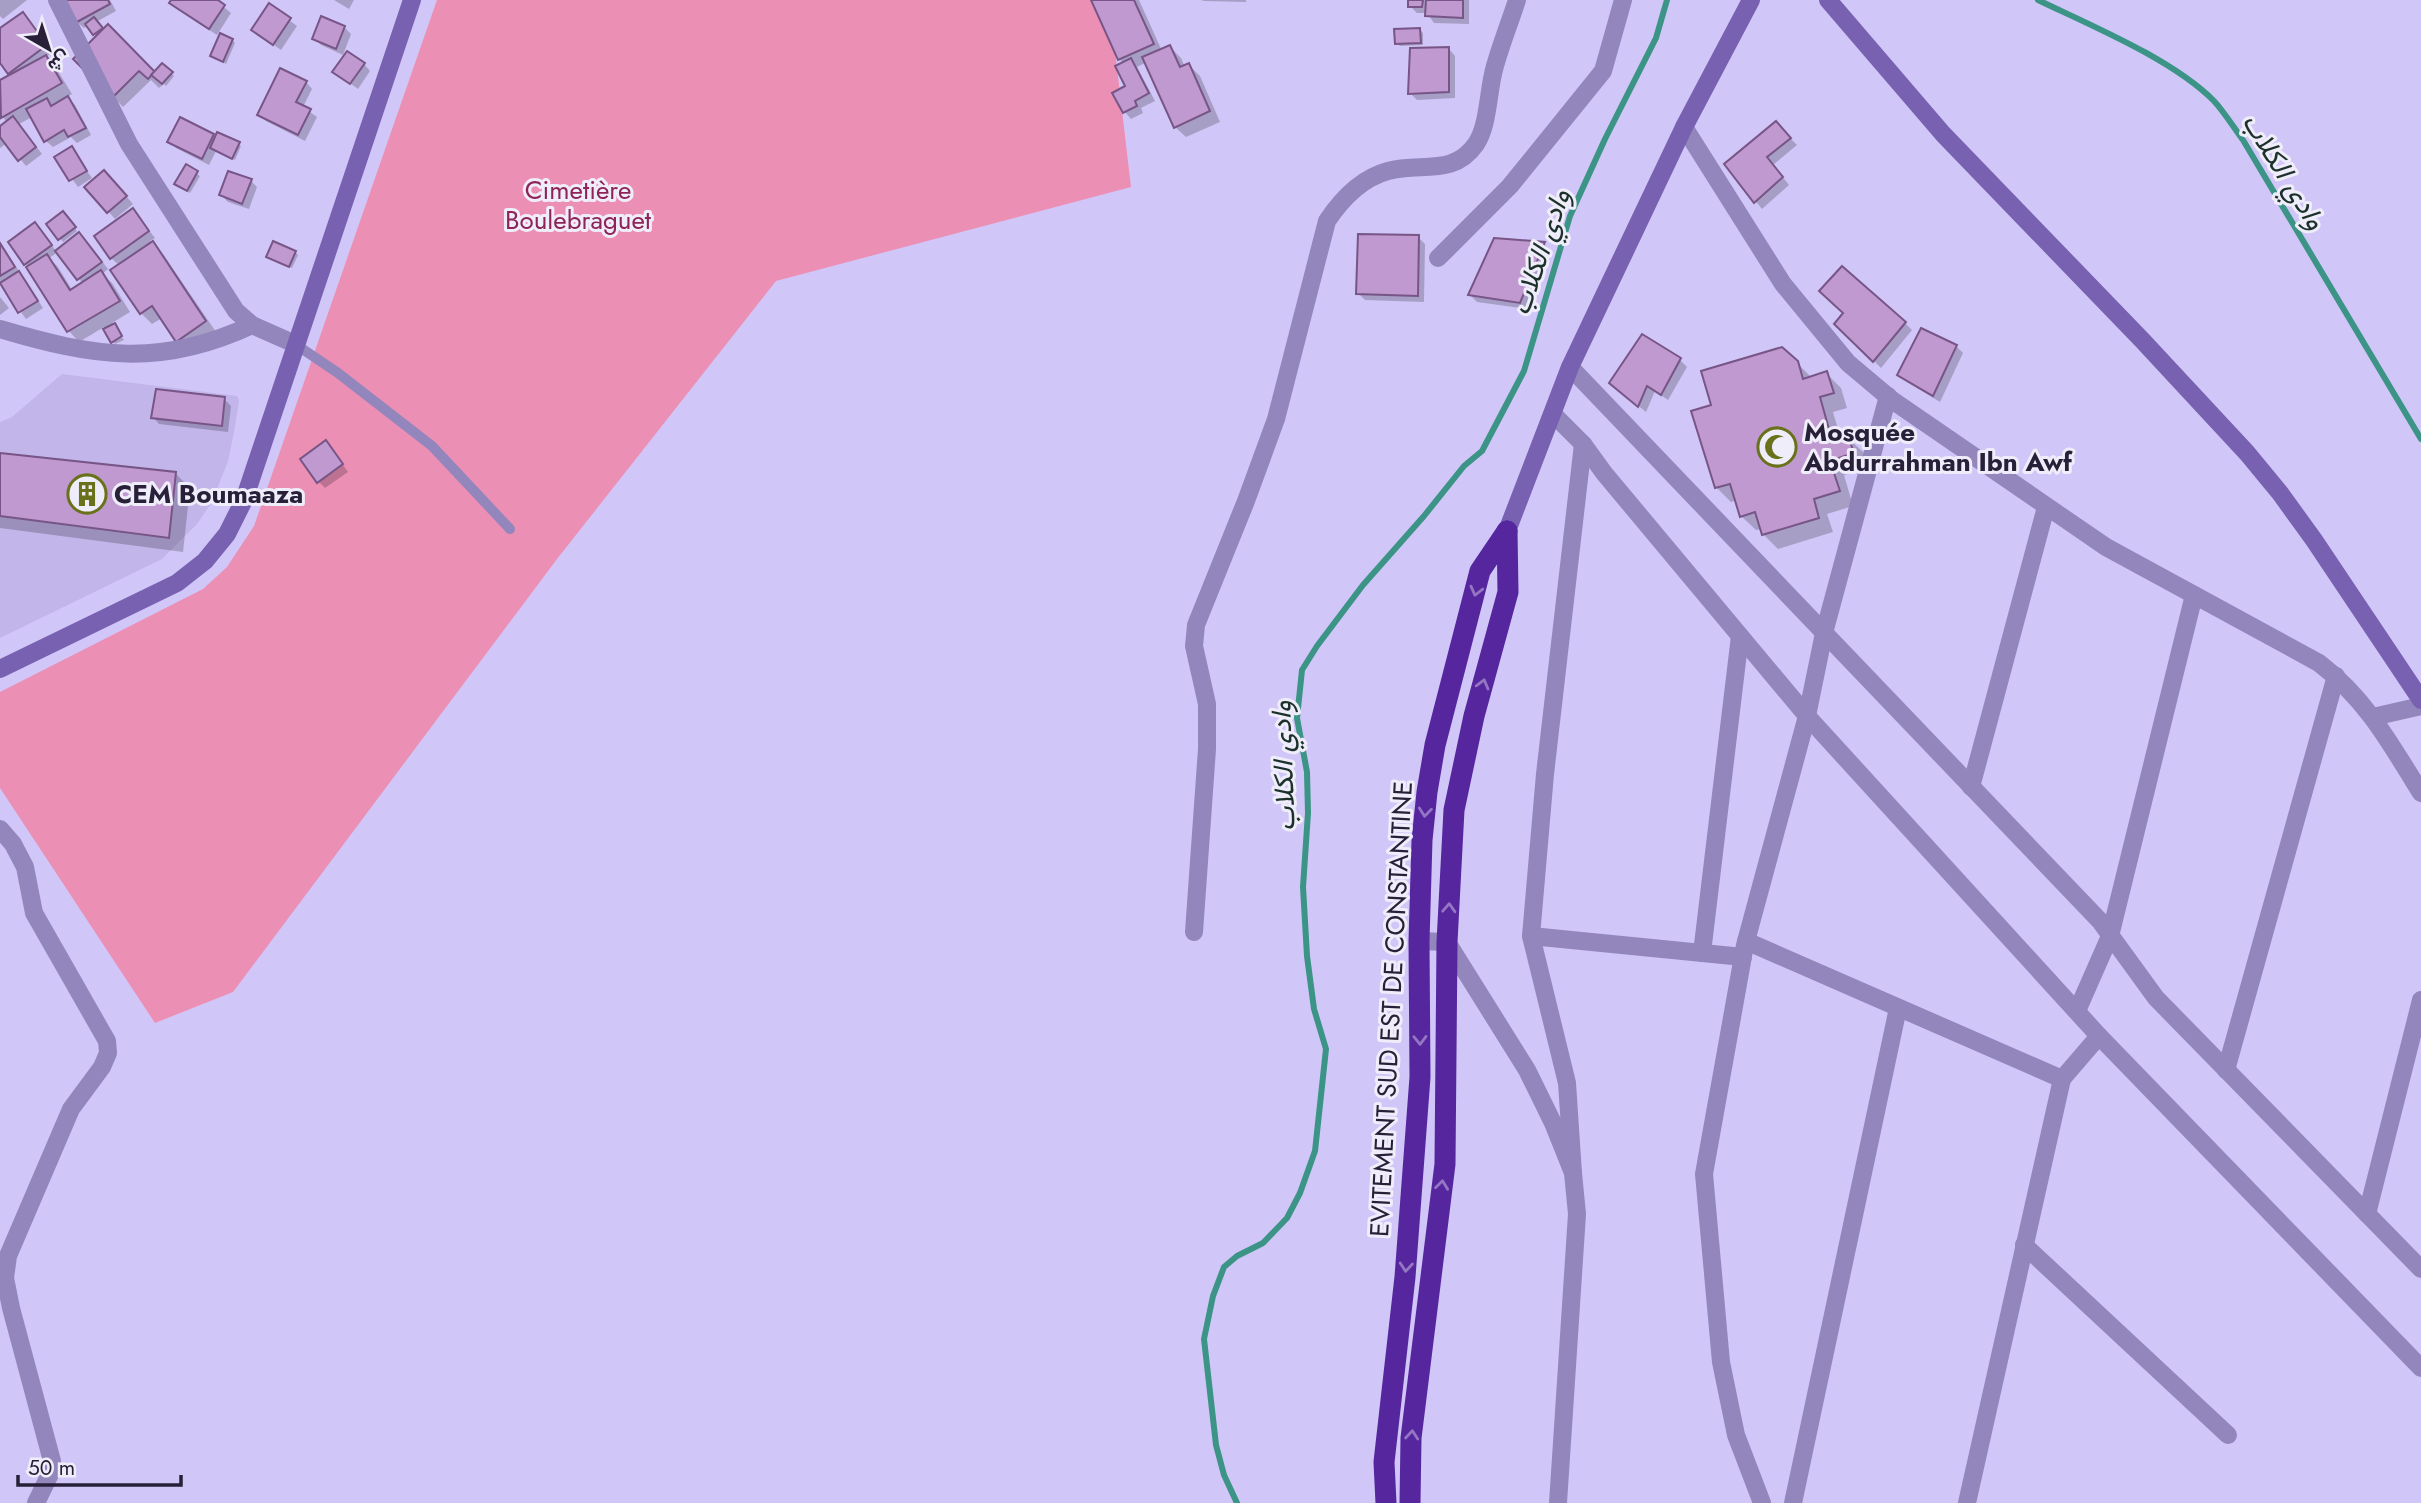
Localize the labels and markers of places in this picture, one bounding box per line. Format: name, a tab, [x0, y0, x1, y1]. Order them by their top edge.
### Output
place label: Mosquée Abdurrahman Ibn Awf	[1803, 413, 2073, 481]
mosque icon: Mosquée Abdurrahman Ibn Awf	[1756, 426, 1798, 468]
building icon: CEM Boumaaza	[66, 473, 108, 515]
place label: CEM Boumaaza	[114, 475, 303, 513]

